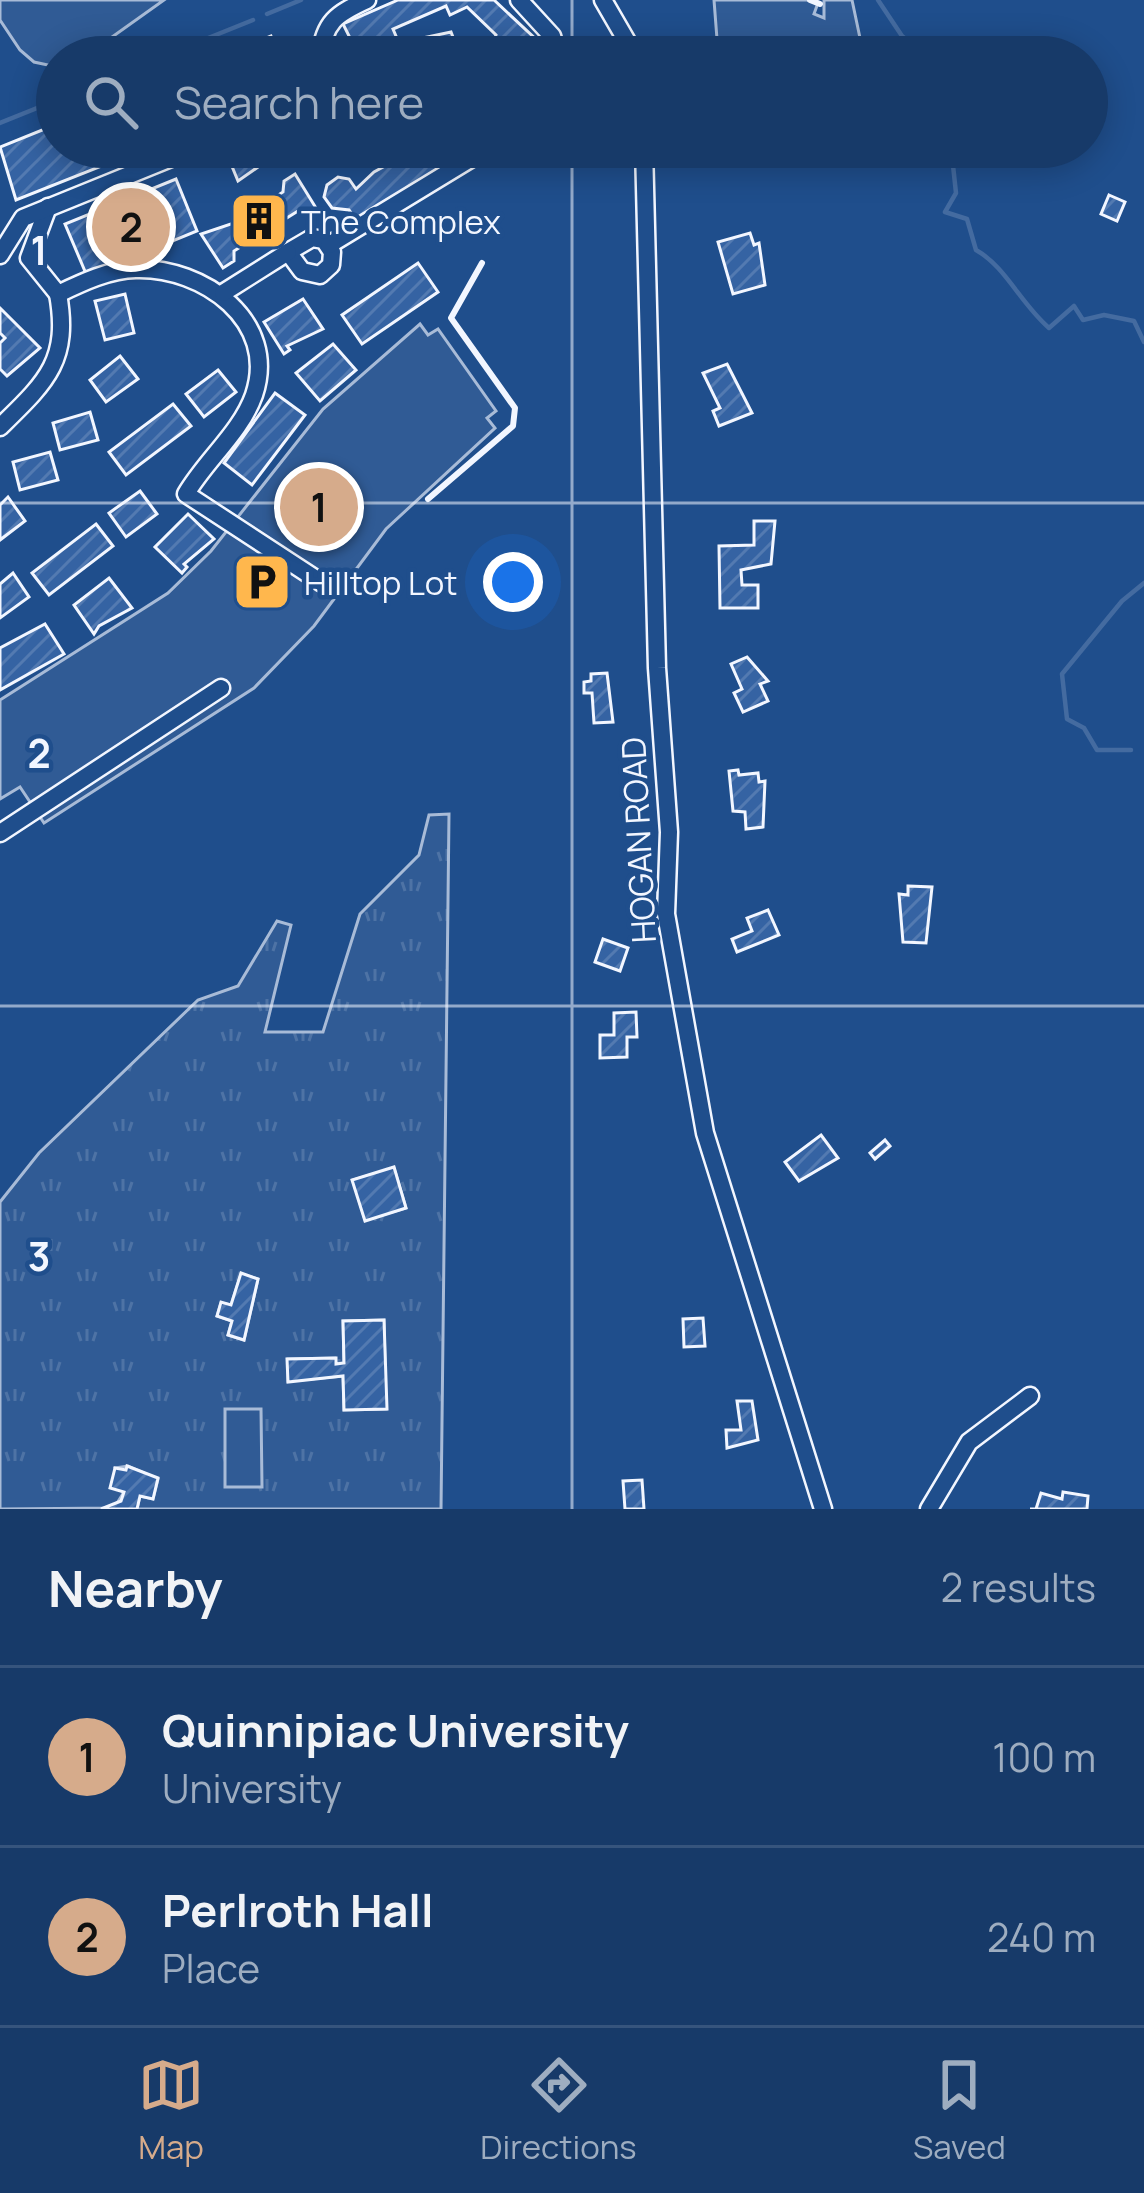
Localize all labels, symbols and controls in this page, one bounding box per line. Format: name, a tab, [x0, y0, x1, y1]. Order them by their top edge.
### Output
search box	[36, 36, 1108, 168]
icon: search	[78, 69, 144, 135]
text: Search here	[174, 71, 424, 133]
pin: 2	[92, 182, 170, 272]
building icon: The Complex	[228, 190, 290, 252]
place label: The Complex	[301, 199, 501, 244]
text: 1	[30, 223, 48, 277]
pin: 1	[280, 462, 358, 552]
parking icon: Hilltop Lot	[231, 551, 293, 613]
your location	[483, 552, 543, 612]
place label: Hilltop Lot	[304, 560, 458, 605]
text: 2	[27, 726, 51, 780]
street label: HOGAN ROAD	[610, 736, 666, 944]
text: 3	[28, 1229, 50, 1283]
text: Nearby	[48, 1553, 223, 1622]
text: 2 results	[941, 1560, 1096, 1614]
text: Quinnipiac University	[162, 1699, 629, 1761]
text: 1	[78, 1730, 96, 1784]
text: 100 m	[992, 1730, 1096, 1784]
text: University	[162, 1761, 342, 1815]
text: Perlroth Hall	[162, 1879, 434, 1941]
text: 2	[75, 1910, 99, 1964]
text: 240 m	[987, 1910, 1096, 1964]
text: Place	[162, 1941, 260, 1995]
tab: Map	[138, 2052, 204, 2169]
tab: Directions	[480, 2052, 637, 2169]
tab: Saved	[913, 2052, 1006, 2169]

